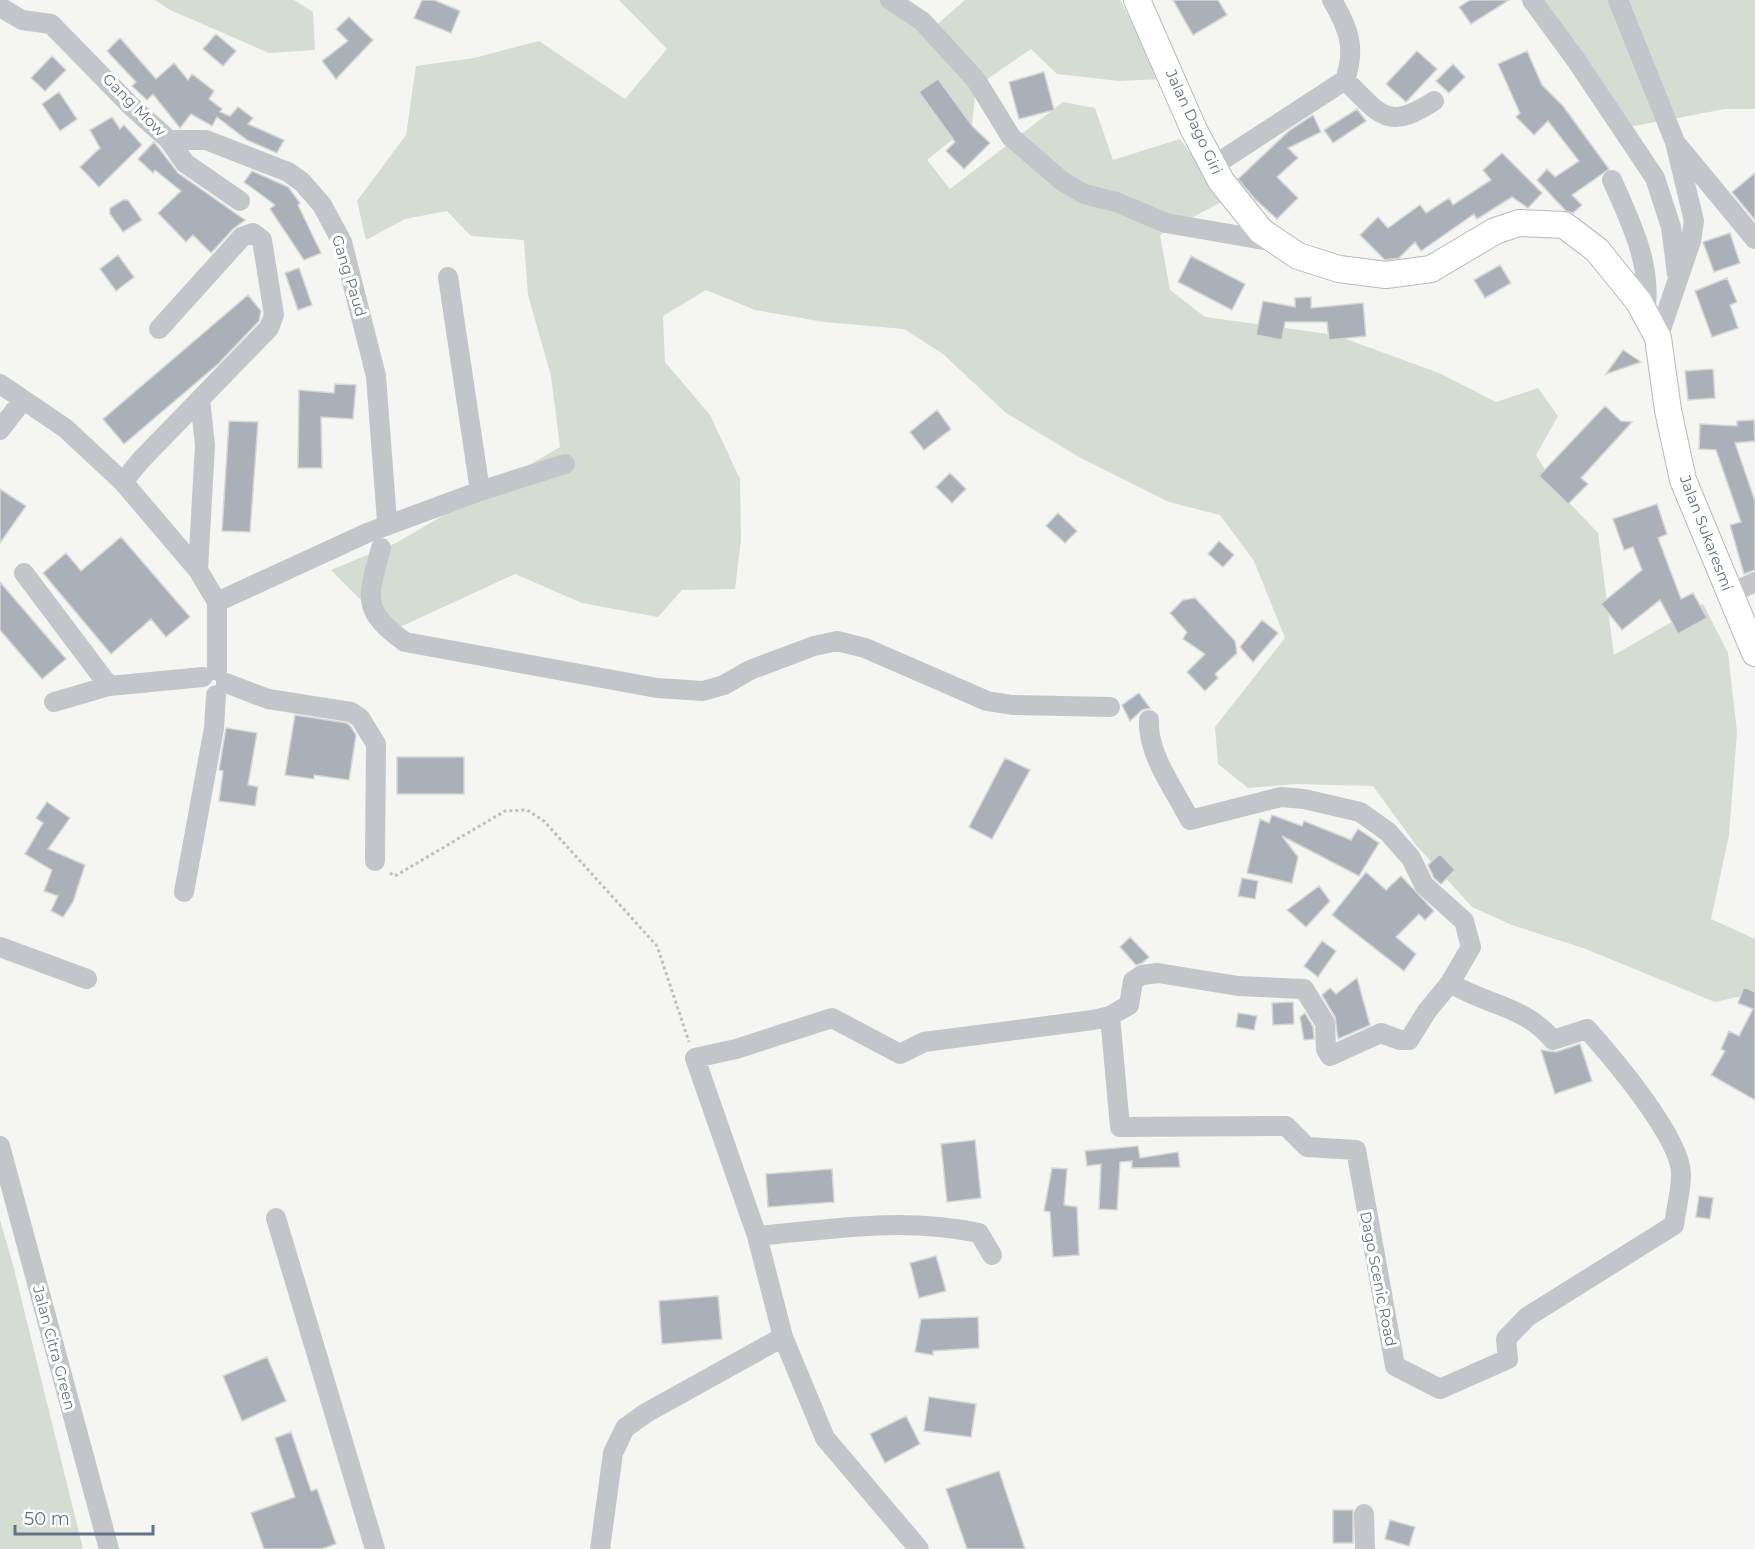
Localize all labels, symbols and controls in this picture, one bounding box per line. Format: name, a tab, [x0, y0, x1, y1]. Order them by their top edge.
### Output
street label: Jalan Dago Giri	[1161, 65, 1227, 177]
street label: Gang Mow	[99, 69, 170, 141]
street label: Gang Paud	[328, 233, 371, 319]
street label: Jalan Sukaresmi	[1675, 471, 1737, 593]
street label: Dago Scenic Road	[1356, 1210, 1401, 1348]
street label: Jalan Citra Green	[29, 1283, 80, 1412]
scale bar	[15, 1498, 153, 1536]
text: 50 m	[24, 1508, 70, 1530]

